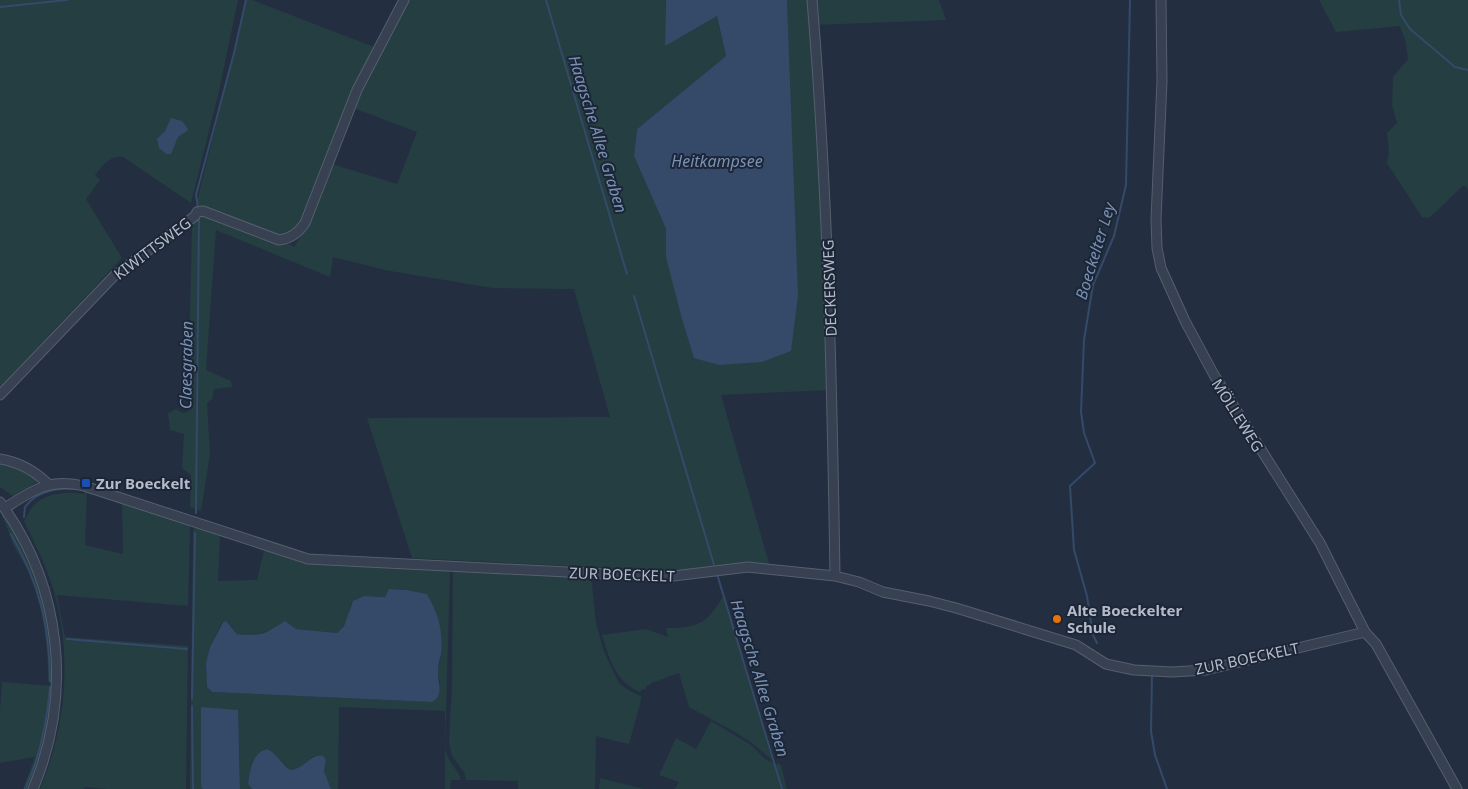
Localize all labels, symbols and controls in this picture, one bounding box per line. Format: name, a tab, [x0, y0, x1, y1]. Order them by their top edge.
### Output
water label: Haagsche Allee Graben	[564, 52, 632, 216]
water label: Heitkampsee	[671, 150, 763, 172]
water label: Boeckelter Ley	[1070, 198, 1121, 302]
street label: KIWITTSWEG	[109, 212, 195, 284]
street label: DECKERSWEG	[817, 239, 841, 337]
water label: Claesgraben	[174, 321, 198, 409]
street label: MÖLLEWEG	[1208, 375, 1268, 455]
place label: Zur Boeckelt	[96, 473, 191, 493]
marker: Zur Boeckelt	[80, 477, 92, 489]
street label: ZUR BOECKELT	[569, 562, 676, 586]
water label: Haagsche Allee Graben	[726, 596, 794, 760]
place label: Alte Boeckelter Schule	[1067, 600, 1182, 637]
marker: Alte Boeckelter Schule	[1051, 613, 1063, 625]
street label: ZUR BOECKELT	[1193, 637, 1301, 679]

